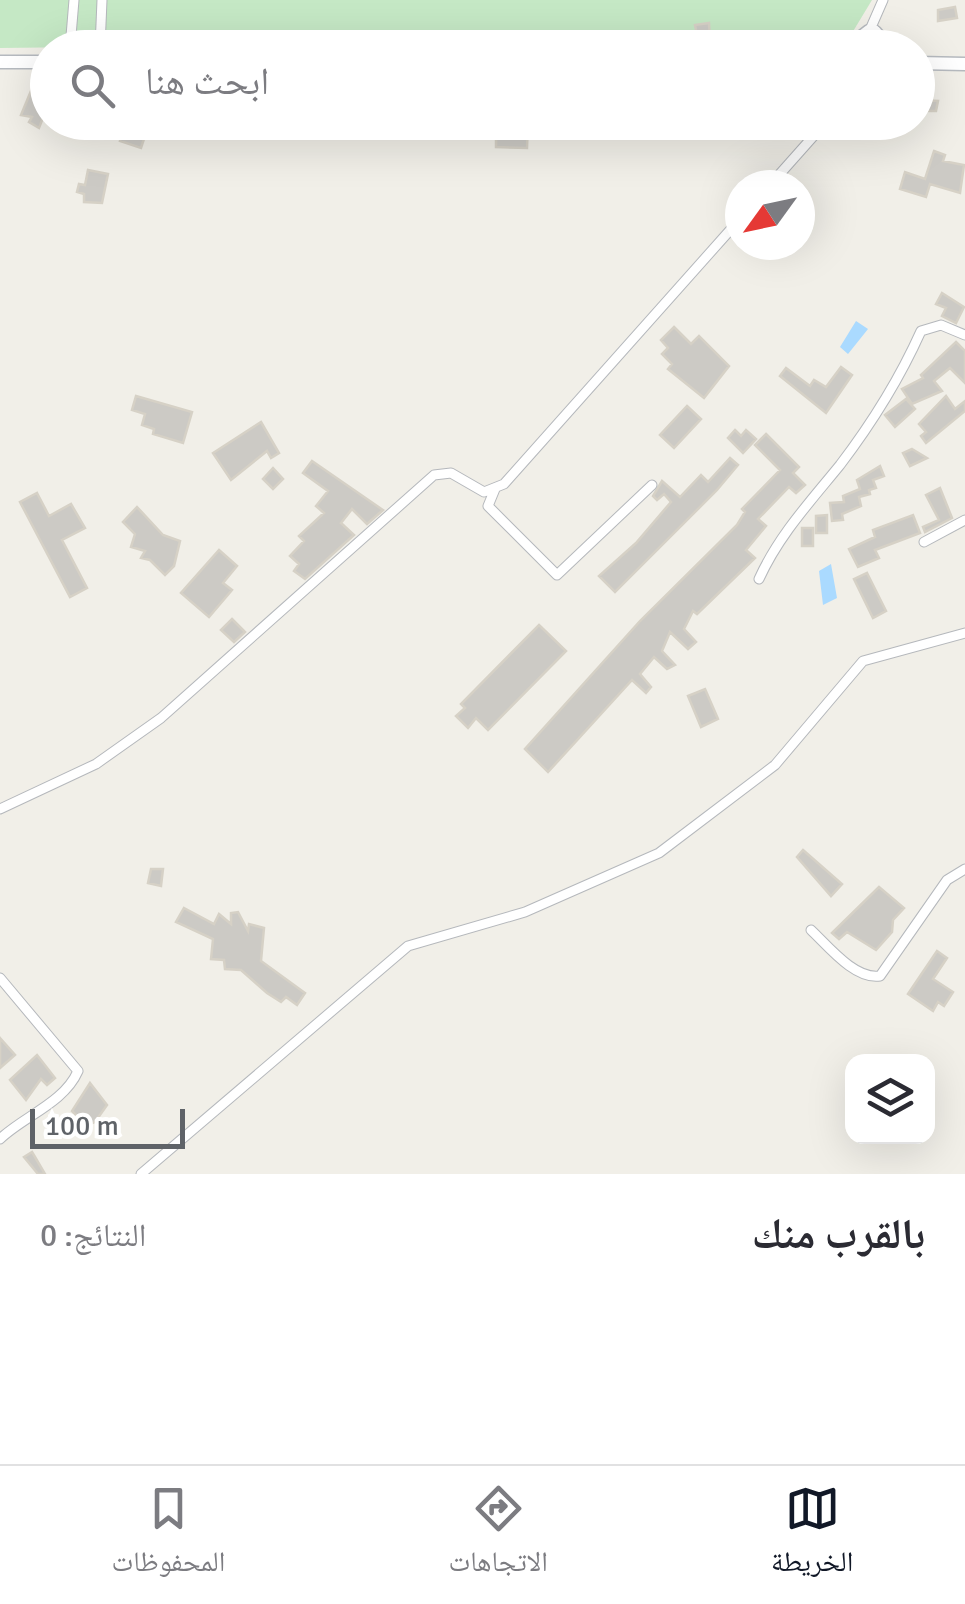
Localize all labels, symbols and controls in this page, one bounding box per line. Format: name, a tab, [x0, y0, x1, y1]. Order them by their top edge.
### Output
search box	[30, 30, 935, 140]
icon: search	[65, 58, 120, 113]
text: ابحث هنا	[145, 58, 269, 105]
north arrow	[725, 170, 815, 260]
map controls	[845, 1054, 935, 1144]
button: layers	[845, 1054, 935, 1144]
scale bar	[30, 1104, 185, 1148]
text: 100 m	[45, 1109, 119, 1143]
text: بالقرب منك	[752, 1209, 925, 1260]
text: النتائج: 0	[40, 1216, 146, 1255]
tab: المحفوظات	[112, 1481, 225, 1589]
tab: الاتجاهات	[449, 1481, 548, 1589]
tab: الخريطة	[771, 1481, 853, 1589]

